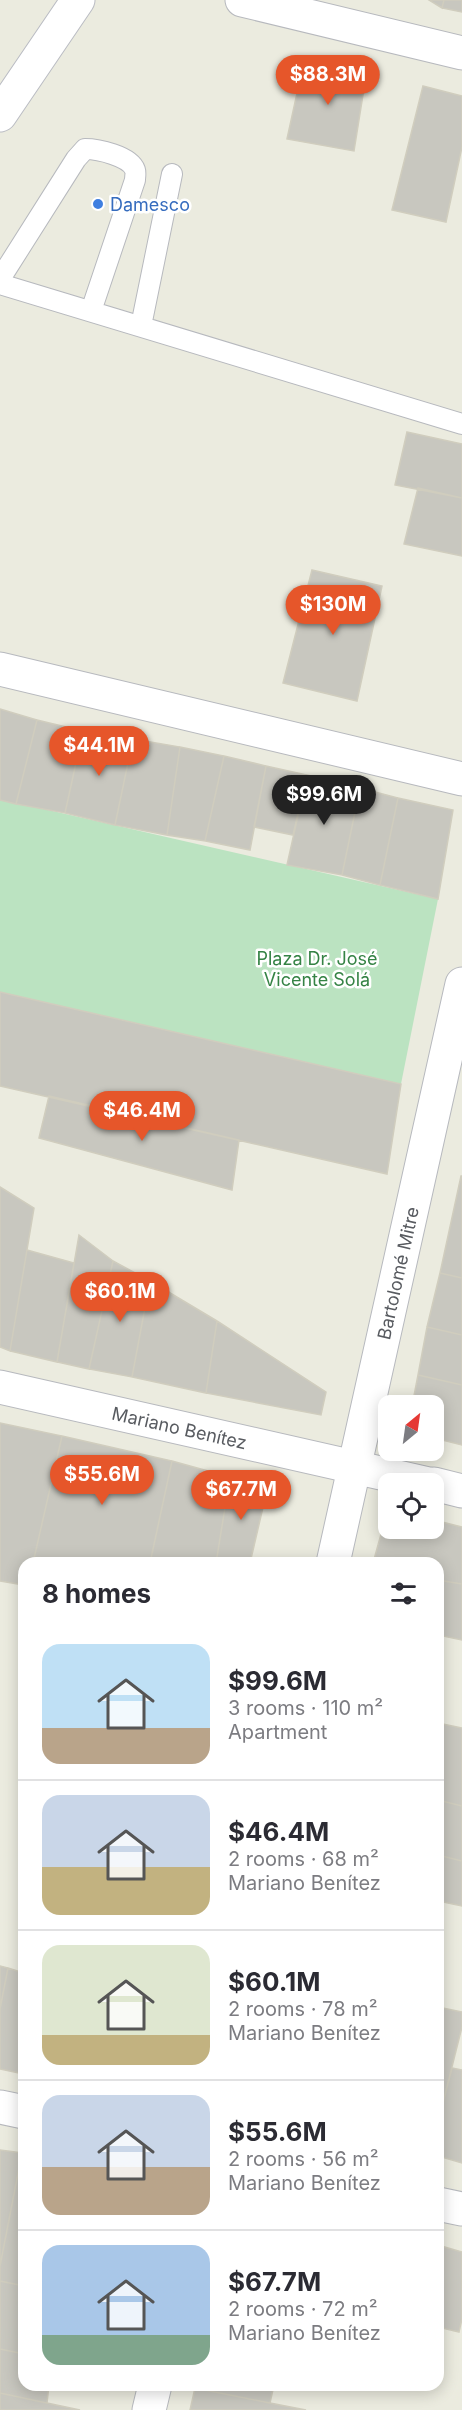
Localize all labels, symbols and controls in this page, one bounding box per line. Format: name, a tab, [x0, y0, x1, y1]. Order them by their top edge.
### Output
pin: $88.3M	[279, 55, 377, 106]
text: $88.3M	[290, 62, 366, 86]
place label: Damesco	[110, 194, 190, 215]
marker: Damesco	[91, 197, 105, 211]
pin: $130M	[291, 585, 375, 636]
text: $130M	[300, 592, 366, 616]
pin: $44.1M	[50, 726, 148, 777]
text: $44.1M	[63, 733, 135, 757]
pin: $99.6M	[275, 775, 373, 826]
text: $99.6M	[286, 782, 362, 806]
park label: Plaza Dr. José Vicente Solá	[256, 948, 378, 990]
pin: $46.4M	[93, 1091, 191, 1142]
text: $46.4M	[103, 1098, 181, 1122]
street label: Bartolomé Mitre	[373, 1205, 423, 1342]
pin: $60.1M	[71, 1272, 169, 1323]
text: $60.1M	[84, 1279, 156, 1303]
north arrow	[378, 1395, 444, 1461]
map controls	[378, 1395, 444, 1539]
street label: Mariano Benítez	[110, 1402, 249, 1453]
pin: $55.6M	[53, 1455, 151, 1506]
text: $55.6M	[64, 1462, 140, 1486]
pin: $67.7M	[192, 1470, 290, 1521]
button: locate	[378, 1473, 444, 1539]
text: $67.7M	[205, 1477, 277, 1501]
icon: filters	[387, 1577, 420, 1610]
text: 8 homes	[42, 1578, 151, 1609]
text: $99.6M	[228, 1665, 327, 1696]
icon: home	[90, 1668, 162, 1740]
text: 3 rooms · 110 m²	[228, 1696, 383, 1720]
text: Apartment	[228, 1720, 327, 1744]
text: $46.4M	[228, 1816, 329, 1847]
icon: home	[90, 1819, 162, 1891]
text: 2 rooms · 68 m²	[228, 1847, 379, 1871]
text: Mariano Benítez	[228, 1871, 381, 1895]
text: $60.1M	[228, 1966, 320, 1997]
icon: home	[90, 1969, 162, 2041]
text: 2 rooms · 78 m²	[228, 1997, 377, 2021]
text: Mariano Benítez	[228, 2021, 381, 2045]
text: $55.6M	[228, 2116, 327, 2147]
icon: home	[90, 2119, 162, 2191]
text: 2 rooms · 56 m²	[228, 2147, 379, 2171]
text: Mariano Benítez	[228, 2171, 381, 2195]
text: $67.7M	[228, 2266, 321, 2297]
icon: home	[90, 2269, 162, 2341]
text: 2 rooms · 72 m²	[228, 2297, 378, 2321]
text: Mariano Benítez	[228, 2321, 381, 2345]

